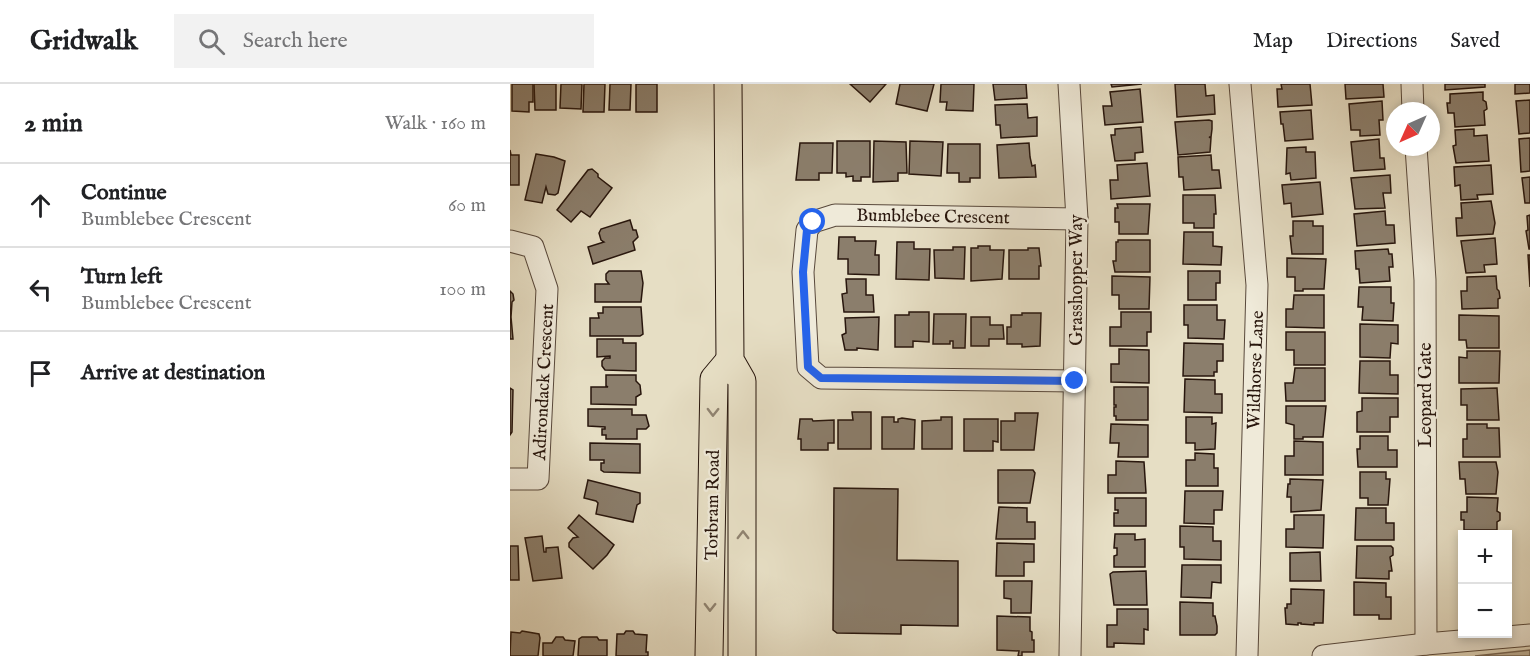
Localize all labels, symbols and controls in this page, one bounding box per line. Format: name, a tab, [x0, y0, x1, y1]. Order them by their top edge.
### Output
search box	[174, 14, 594, 68]
text: Gridwalk	[30, 24, 138, 59]
icon: search	[195, 25, 228, 58]
text: Search here	[243, 27, 348, 55]
text: Map	[1253, 28, 1293, 55]
text: Directions	[1326, 28, 1417, 55]
text: Saved	[1450, 28, 1500, 55]
north arrow	[1386, 102, 1440, 156]
text: 2 min	[24, 107, 83, 140]
text: Walk · 160 m	[385, 111, 486, 136]
text: Continue	[81, 179, 167, 207]
icon: ahead	[24, 189, 57, 222]
text: 60 m	[448, 193, 486, 218]
street label: Bumblebee Crescent	[856, 205, 1010, 230]
text: Bumblebee Crescent	[81, 207, 252, 232]
route start	[799, 208, 825, 234]
street label: Grasshopper Way	[1066, 214, 1089, 346]
text: Turn left	[81, 263, 163, 291]
icon: left	[24, 273, 57, 306]
text: 100 m	[439, 277, 486, 302]
text: Bumblebee Crescent	[81, 291, 252, 316]
street label: Adirondack Crescent	[529, 303, 560, 462]
street label: Wildhorse Lane	[1243, 310, 1270, 430]
street label: Leopard Gate	[1415, 342, 1438, 448]
icon: arrive	[24, 357, 57, 390]
text: Arrive at destination	[81, 359, 265, 387]
route end	[1061, 367, 1087, 393]
one-way arrow	[707, 408, 720, 417]
street label: Torbram Road	[701, 449, 726, 560]
one-way arrow	[737, 530, 749, 539]
map controls	[1458, 530, 1512, 638]
button: +	[1458, 530, 1512, 584]
button: −	[1458, 584, 1512, 638]
one-way arrow	[703, 603, 716, 612]

